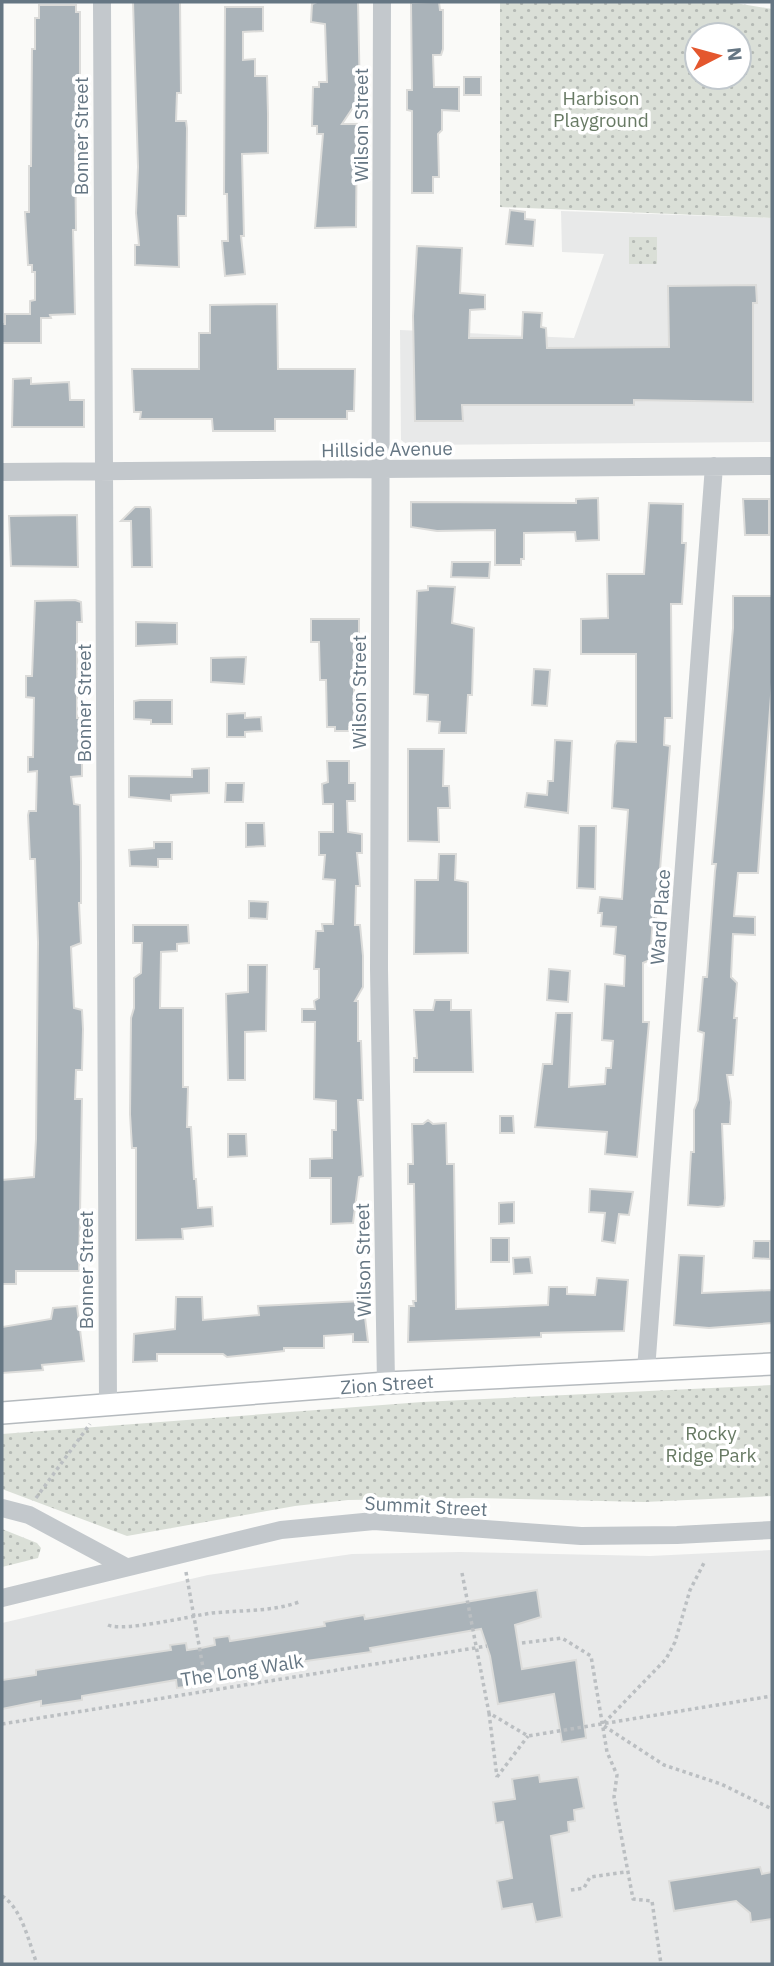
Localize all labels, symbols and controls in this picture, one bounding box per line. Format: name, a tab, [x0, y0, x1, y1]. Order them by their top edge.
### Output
north arrow	[683, 21, 753, 91]
text: N	[722, 46, 748, 62]
street label: Wilson Street	[349, 68, 373, 182]
street label: Bonner Street	[69, 77, 93, 195]
park label: Harbison Playground	[553, 86, 649, 132]
street label: Hillside Avenue	[321, 436, 453, 462]
street label: Wilson Street	[347, 635, 371, 749]
street label: Bonner Street	[72, 644, 96, 762]
street label: Ward Place	[645, 868, 675, 966]
street label: Wilson Street	[350, 1203, 376, 1317]
street label: Bonner Street	[74, 1211, 98, 1329]
street label: Zion Street	[339, 1369, 435, 1399]
park label: Rocky Ridge Park	[665, 1421, 757, 1467]
street label: Summit Street	[364, 1491, 488, 1521]
street label: The Long Walk	[179, 1648, 305, 1692]

